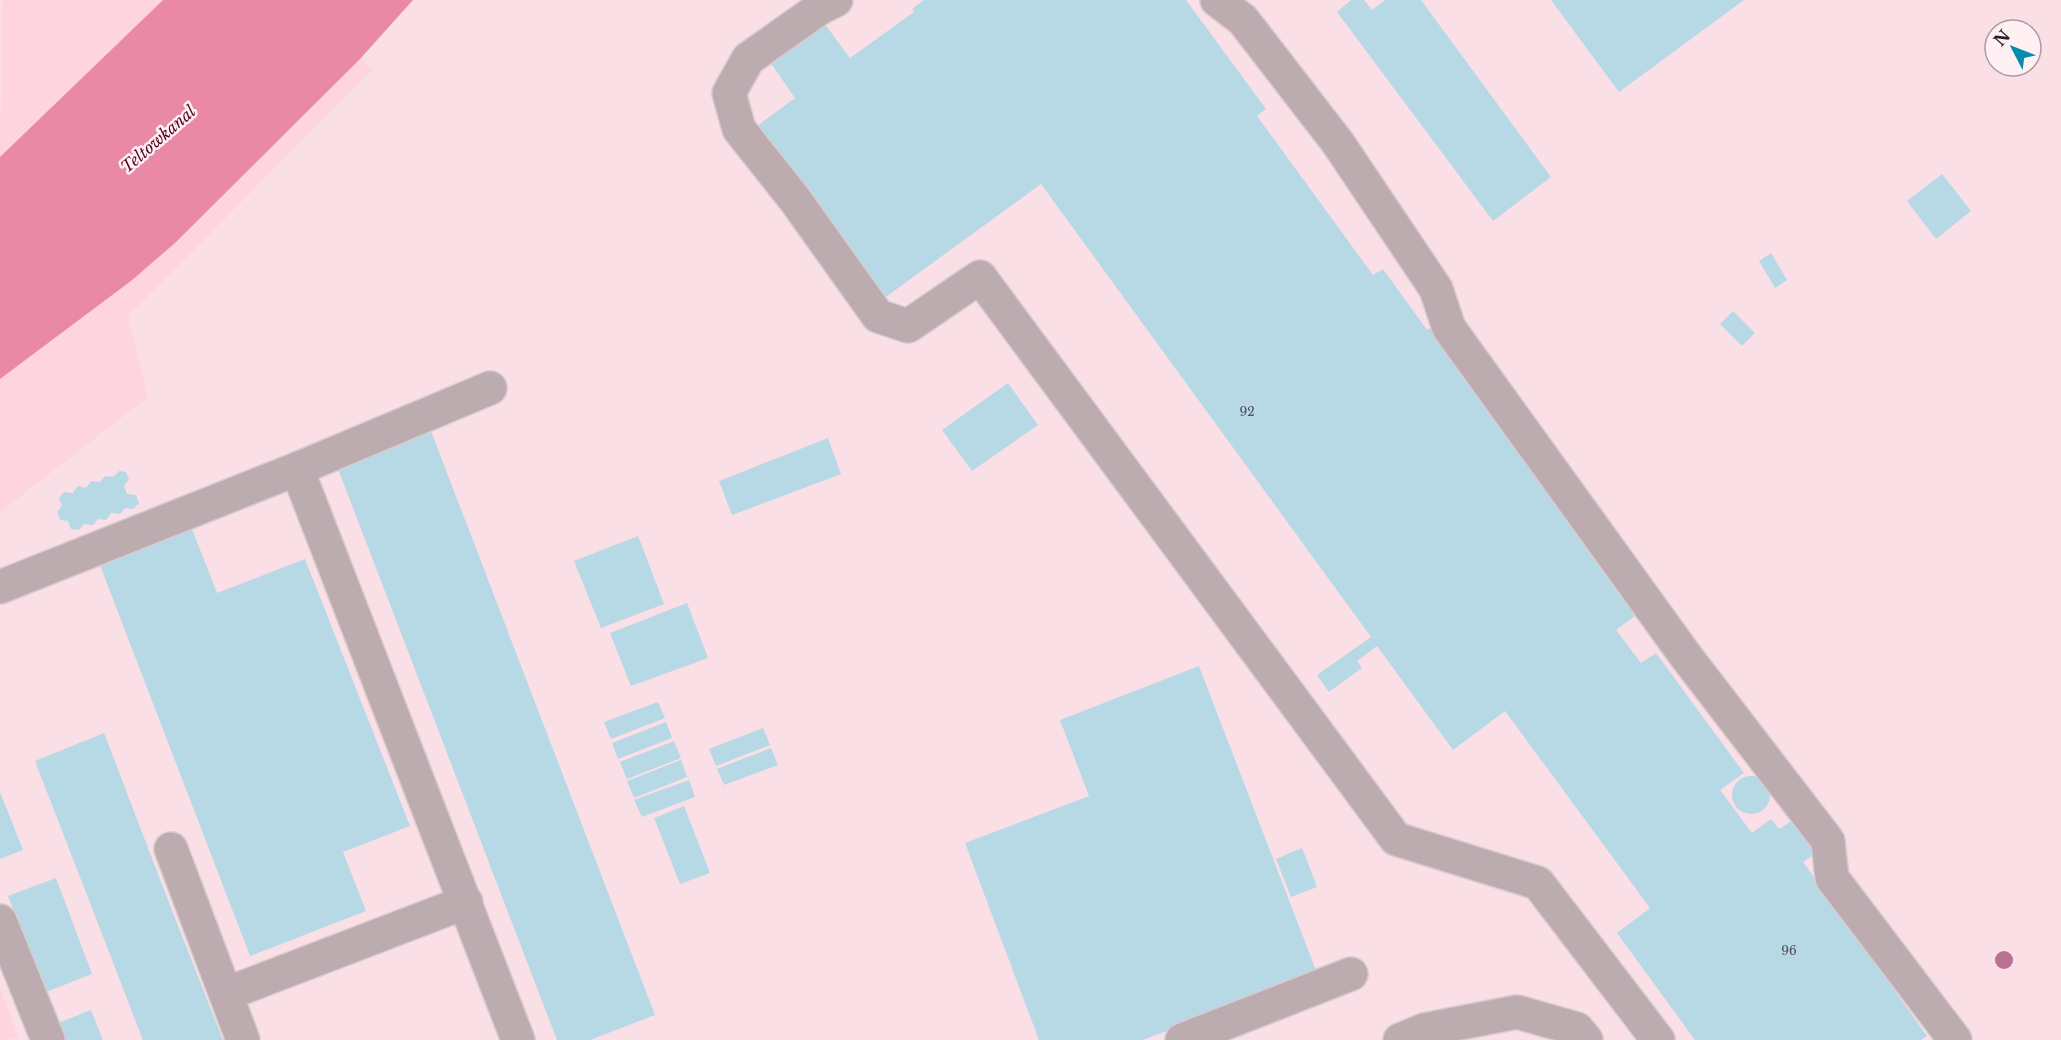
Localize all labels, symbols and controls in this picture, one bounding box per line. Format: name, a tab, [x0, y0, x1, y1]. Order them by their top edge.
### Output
north arrow	[1983, 18, 2043, 78]
text: N	[1989, 26, 2014, 50]
water label: Teltowkanal	[117, 101, 200, 177]
house number: 92	[1239, 404, 1255, 419]
house number: 96	[1781, 943, 1797, 958]

